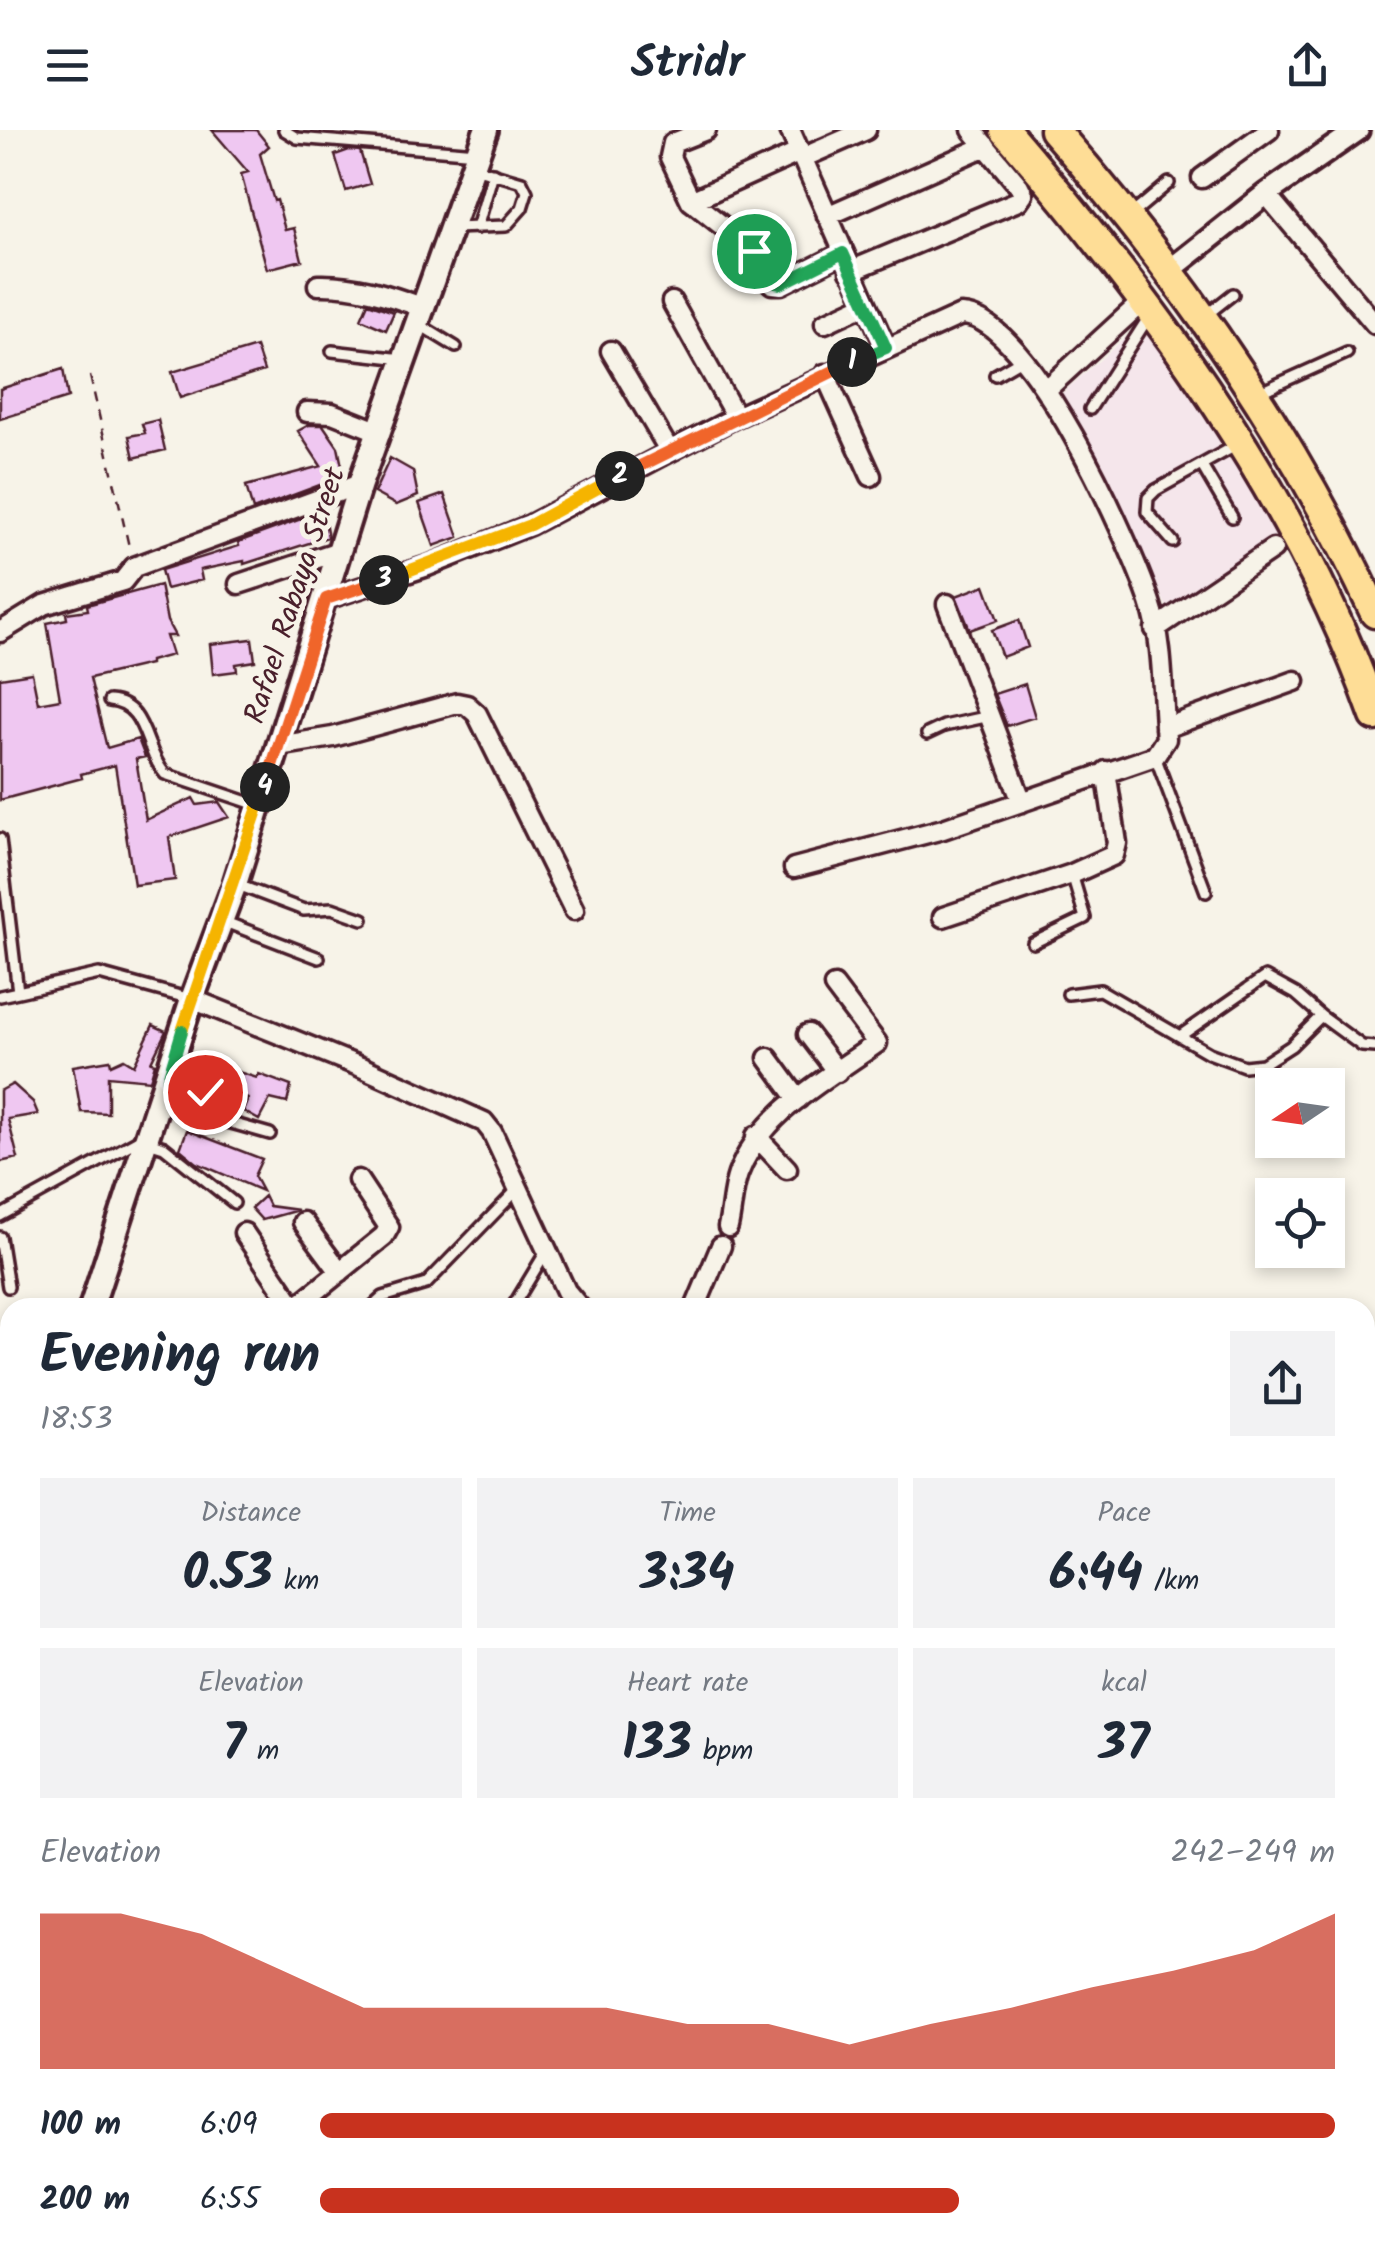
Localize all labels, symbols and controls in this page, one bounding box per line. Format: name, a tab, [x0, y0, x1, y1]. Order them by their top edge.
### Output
text: Stridr	[631, 29, 744, 101]
icon: menu	[40, 38, 95, 93]
icon: share	[1280, 38, 1335, 93]
pin	[712, 209, 797, 294]
icon: arrive	[727, 224, 782, 279]
pin: 1	[827, 337, 877, 387]
text: 1	[848, 339, 856, 384]
pin: 2	[595, 451, 645, 501]
text: 2	[612, 453, 628, 498]
street label: Rafael Rabaya Street	[232, 461, 360, 730]
pin: 3	[359, 555, 409, 605]
text: 3	[376, 557, 392, 602]
pin: 4	[240, 762, 290, 812]
text: 4	[257, 764, 273, 809]
pin	[163, 1050, 248, 1135]
icon: check	[178, 1065, 233, 1120]
north arrow	[1255, 1068, 1345, 1158]
map controls	[1255, 1068, 1345, 1268]
button: locate	[1255, 1178, 1345, 1268]
text: Evening run	[40, 1314, 320, 1401]
button: share	[1230, 1331, 1335, 1436]
text: 18:53	[40, 1395, 113, 1446]
text: Distance	[201, 1491, 301, 1536]
text: Time	[659, 1491, 716, 1536]
text: Pace	[1097, 1491, 1151, 1536]
text: 0.53	[182, 1536, 273, 1616]
text: 3:34	[640, 1536, 735, 1616]
text: 6:44	[1049, 1536, 1143, 1616]
text: km	[273, 1559, 319, 1604]
text: /km	[1143, 1559, 1199, 1604]
text: Elevation	[198, 1661, 304, 1706]
text: Heart rate	[627, 1661, 748, 1706]
text: kcal	[1101, 1661, 1147, 1706]
text: 7	[222, 1706, 246, 1786]
text: 133	[622, 1706, 692, 1786]
text: 37	[1099, 1706, 1150, 1786]
text: m	[246, 1729, 279, 1774]
text: bpm	[692, 1729, 753, 1774]
text: Elevation	[40, 1828, 161, 1879]
text: 242–249 m	[1171, 1828, 1335, 1879]
text: 100 m	[40, 2100, 121, 2151]
text: 6:09	[200, 2100, 257, 2151]
text: 200 m	[40, 2175, 130, 2226]
text: 6:55	[200, 2175, 260, 2226]

